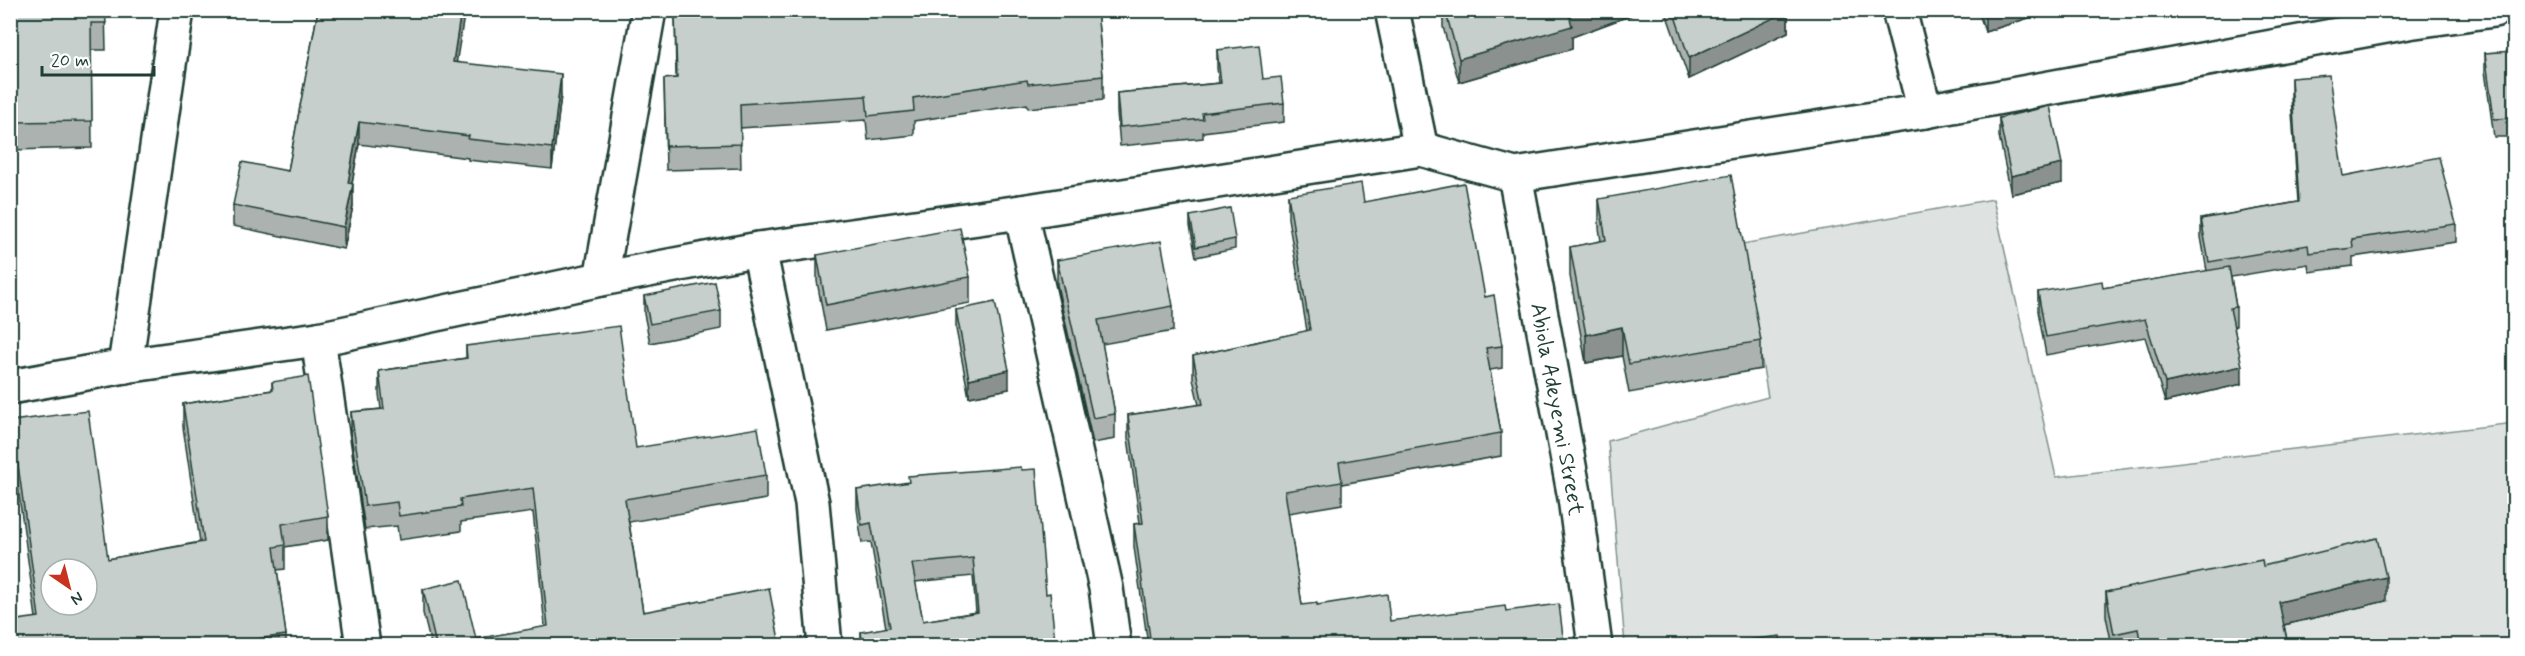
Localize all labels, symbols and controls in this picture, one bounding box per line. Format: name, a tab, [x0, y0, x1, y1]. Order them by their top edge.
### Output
scale bar	[42, 39, 154, 77]
text: 20 m	[51, 49, 89, 73]
street label: Abiola Adeyemi Street	[1523, 301, 1589, 517]
north arrow	[39, 557, 99, 617]
text: N	[66, 586, 87, 610]

